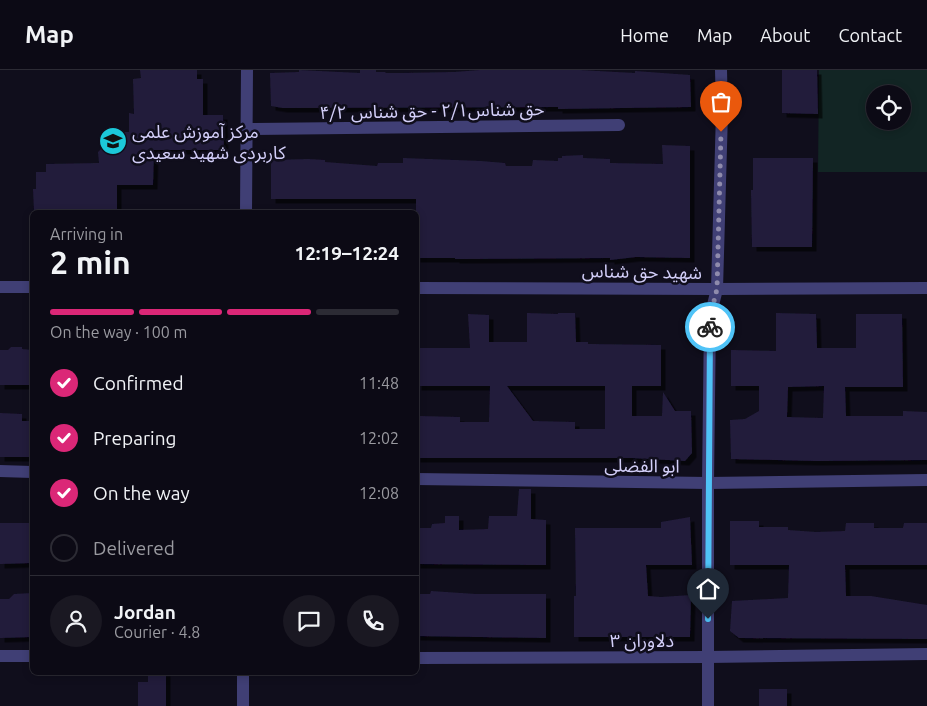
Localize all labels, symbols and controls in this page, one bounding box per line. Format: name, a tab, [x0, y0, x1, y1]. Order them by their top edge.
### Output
text: Map	[25, 21, 74, 48]
text: Home	[620, 25, 669, 45]
text: Map	[697, 25, 732, 45]
text: About	[760, 25, 810, 45]
text: Contact	[838, 25, 902, 45]
pin	[700, 81, 742, 132]
map controls	[866, 85, 911, 130]
button: locate	[866, 85, 911, 130]
icon: bag	[707, 88, 735, 116]
street label: حق شناس۲/۱ - حق شناس ۴/۲	[319, 98, 545, 124]
place label: مرکز آموزش علمی کاربردی شهید سعیدی	[132, 121, 286, 164]
school or university icon: مرکز آموزش علمی کاربردی شهید سعیدی	[98, 126, 128, 156]
text: Arriving in	[50, 225, 123, 243]
text: 12:19–12:24	[294, 242, 399, 264]
text: 2 min	[50, 244, 131, 280]
street label: شهید حق شناس	[582, 260, 702, 284]
courier	[685, 302, 735, 352]
icon: bike	[696, 313, 724, 341]
text: On the way · 100 m	[50, 323, 187, 341]
icon: check	[50, 369, 78, 397]
text: Confirmed	[93, 372, 184, 394]
text: 11:48	[359, 374, 399, 392]
icon: check	[50, 424, 78, 452]
text: Preparing	[93, 427, 177, 449]
text: 12:02	[359, 429, 399, 447]
street label: ابو الفضلی	[604, 454, 680, 478]
icon: check	[50, 479, 78, 507]
text: On the way	[93, 482, 190, 504]
text: 12:08	[359, 484, 399, 502]
text: Delivered	[93, 537, 175, 559]
pin	[687, 568, 729, 619]
icon: home	[694, 575, 722, 603]
button: person	[50, 595, 102, 647]
button: chat	[283, 595, 335, 647]
button: phone	[347, 595, 399, 647]
text: Jordan	[114, 601, 176, 623]
text: Courier · 4.8	[114, 623, 200, 641]
street label: دلاوران ۳	[610, 630, 674, 652]

